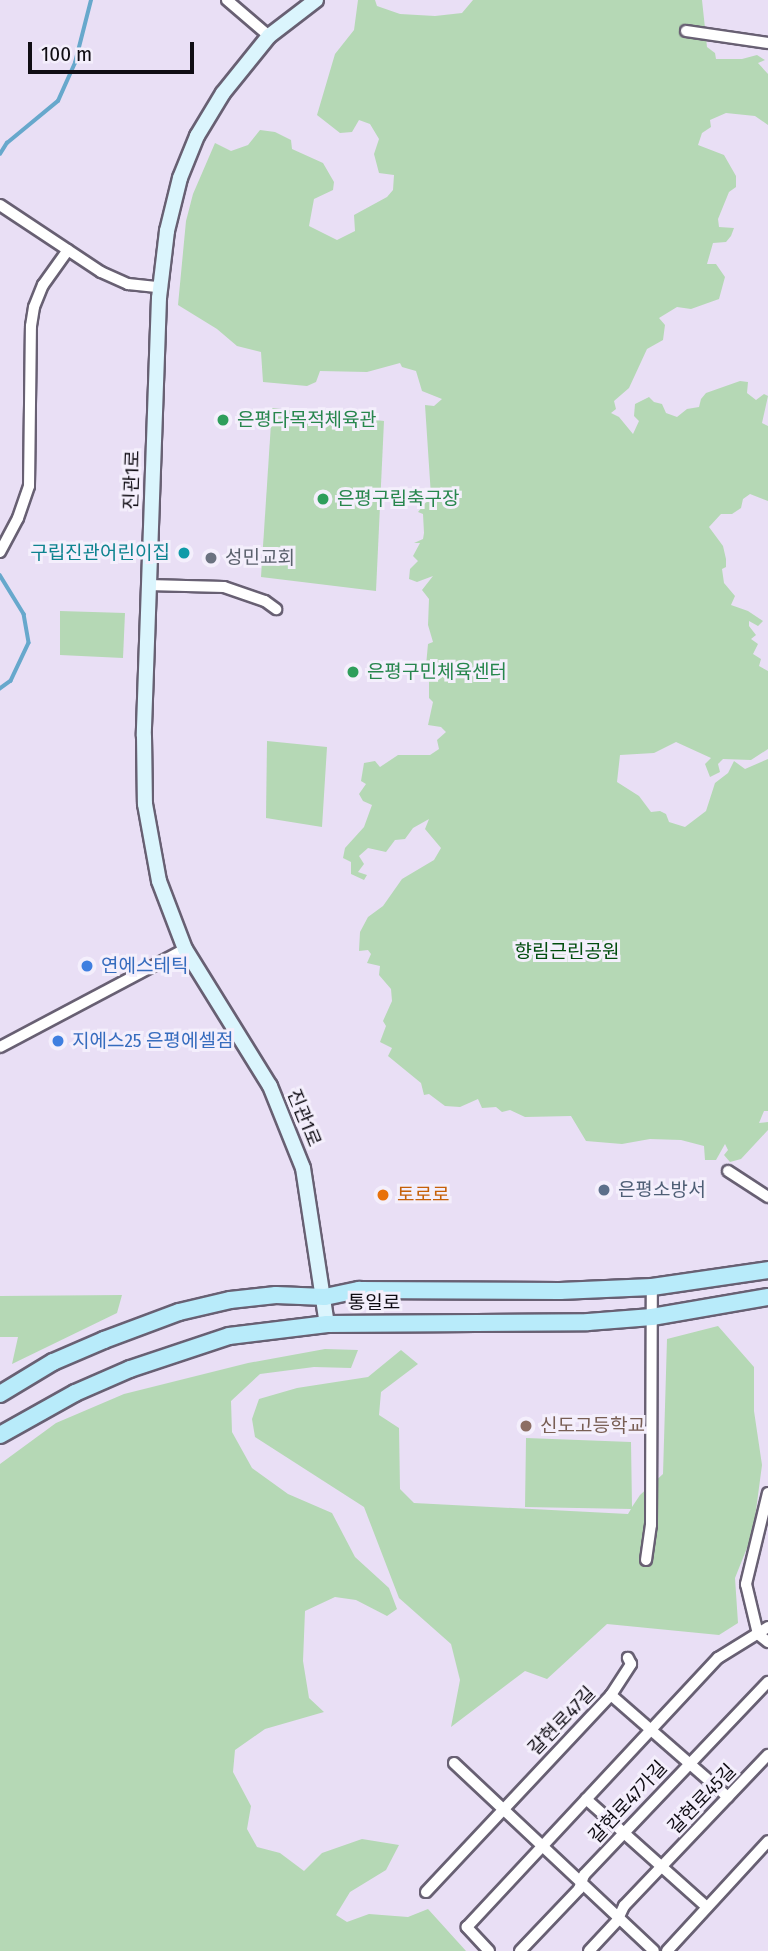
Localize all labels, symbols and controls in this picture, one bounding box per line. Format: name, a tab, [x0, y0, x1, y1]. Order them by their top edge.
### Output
scale bar	[32, 28, 198, 72]
text: 100 m	[41, 41, 92, 67]
place label: 은평다목적체육관	[237, 409, 377, 431]
marker: 은평다목적체육관	[215, 412, 231, 428]
street label: 진관1로	[120, 450, 144, 510]
place label: 은평구립축구장	[337, 488, 459, 510]
marker: 은평구립축구장	[315, 491, 331, 507]
place label: 구립진관어린이집	[30, 542, 170, 564]
marker: 구립진관어린이집	[176, 545, 192, 561]
place label: 성민교회	[225, 547, 295, 569]
marker: 성민교회	[203, 550, 219, 566]
place label: 은평구민체육센터	[367, 661, 507, 683]
marker: 은평구민체육센터	[345, 664, 361, 680]
park label: 향림근린공원	[515, 941, 619, 963]
place label: 연에스테틱	[101, 955, 188, 977]
marker: 연에스테틱	[79, 958, 95, 974]
place label: 지에스25 은평에셀점	[72, 1030, 233, 1052]
marker: 지에스25 은평에셀점	[50, 1033, 66, 1049]
street label: 진관1로	[282, 1086, 326, 1150]
place label: 은평소방서	[618, 1179, 705, 1201]
marker: 은평소방서	[596, 1182, 612, 1198]
place label: 토로로	[397, 1184, 449, 1206]
marker: 토로로	[375, 1187, 391, 1203]
street label: 통일로	[348, 1292, 400, 1314]
place label: 신도고등학교	[540, 1415, 645, 1437]
marker: 신도고등학교	[518, 1418, 534, 1434]
street label: 갈현로47길	[524, 1682, 600, 1760]
street label: 갈현로47가길	[584, 1756, 672, 1848]
street label: 갈현로45길	[663, 1760, 741, 1838]

